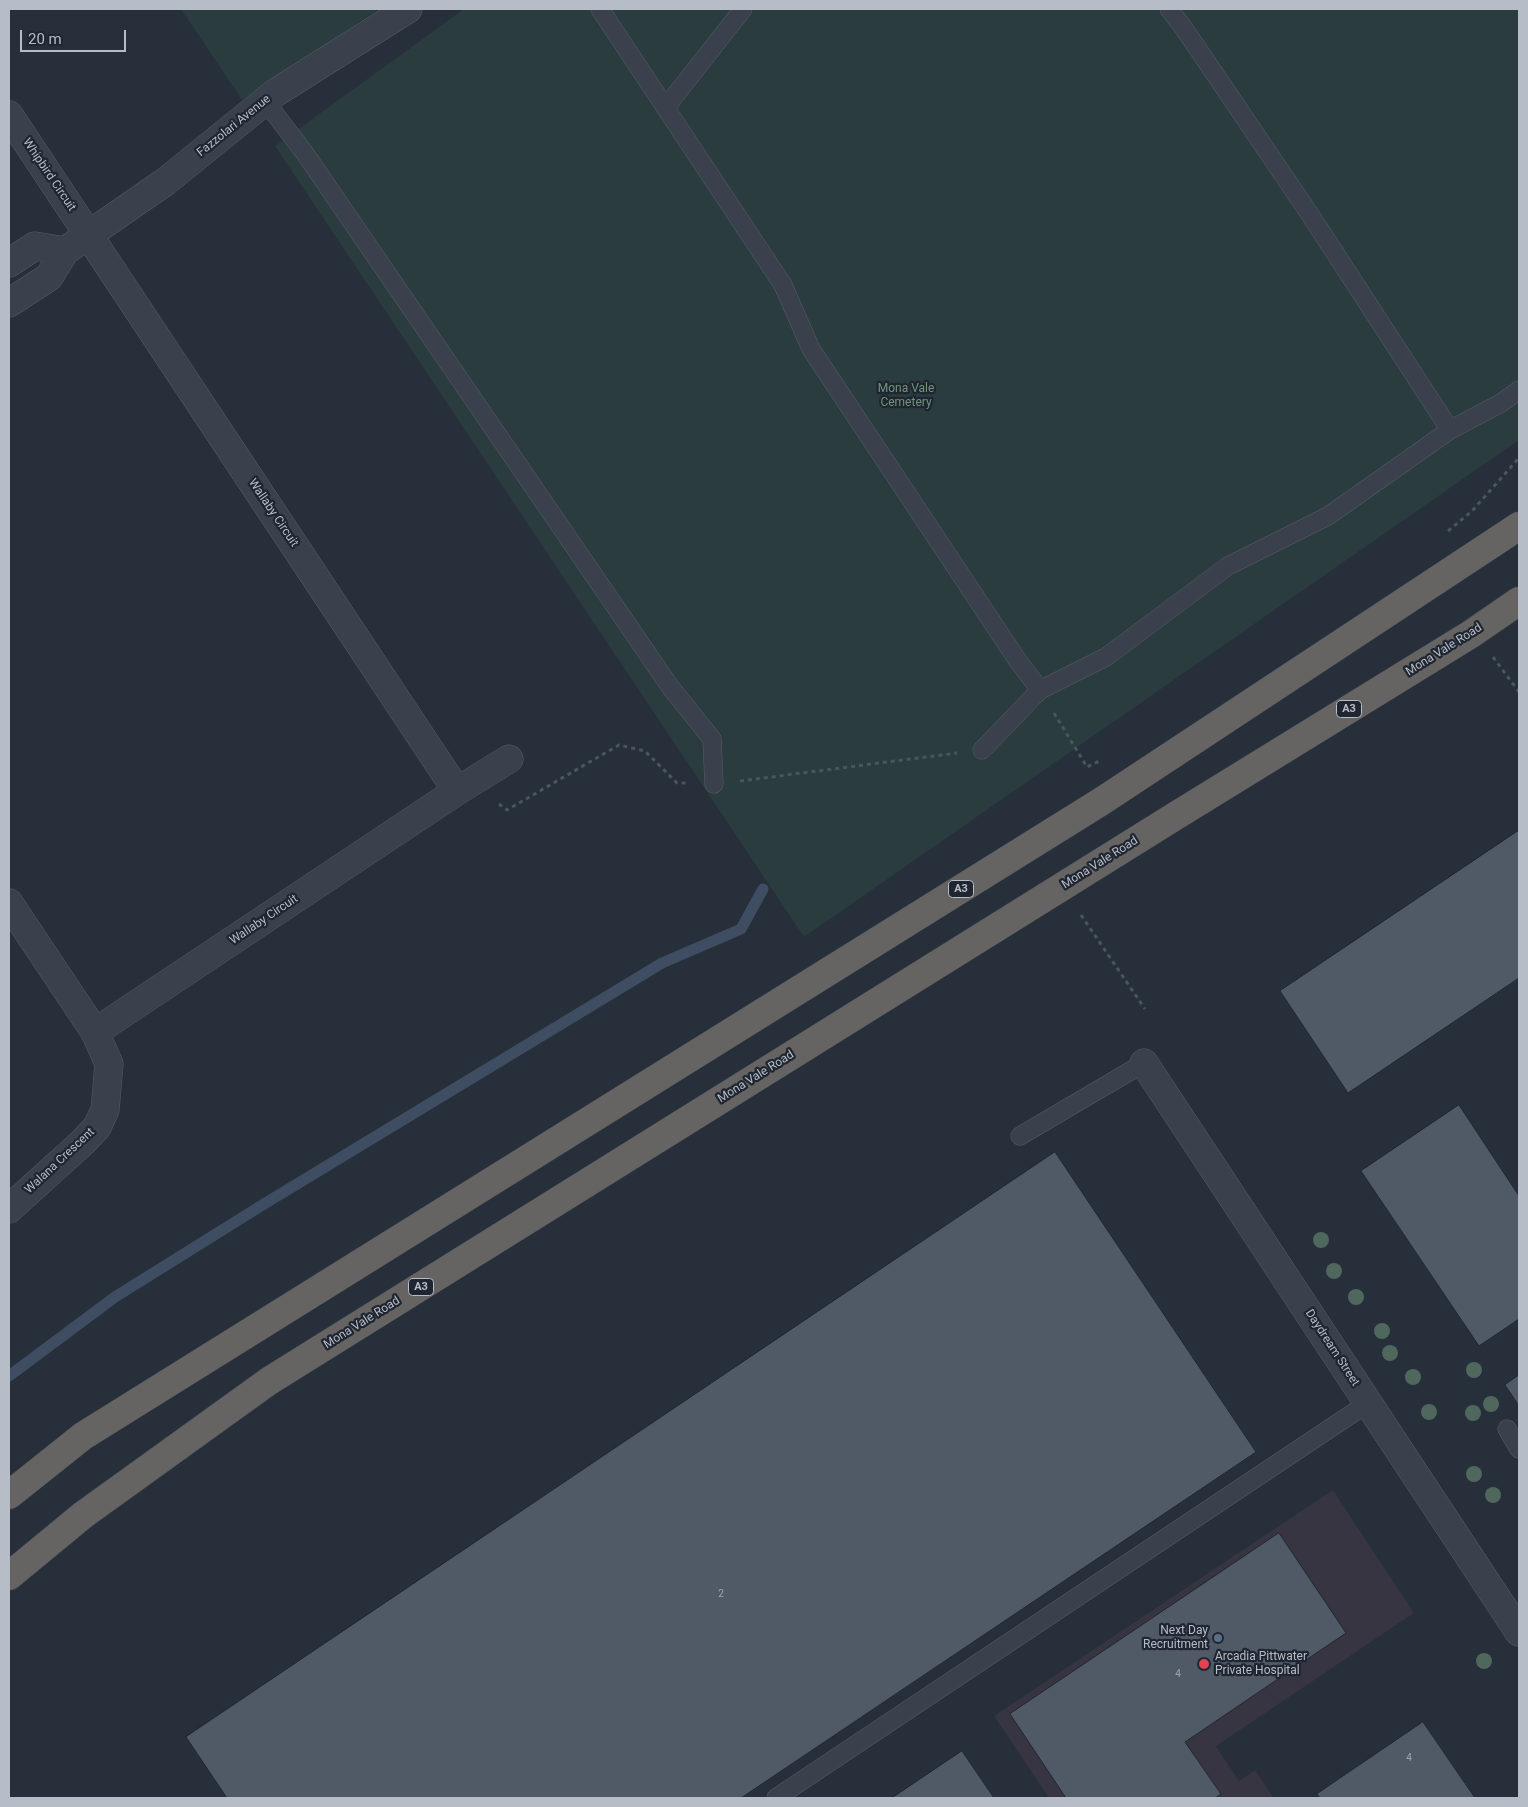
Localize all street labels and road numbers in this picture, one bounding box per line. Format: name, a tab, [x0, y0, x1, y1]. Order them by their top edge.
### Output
street label: Fazzolari Avenue	[194, 92, 274, 160]
street label: Whipbird Circuit	[19, 136, 79, 214]
street label: Wallaby Circuit	[245, 476, 301, 550]
street label: Mona Vale Road	[1403, 621, 1485, 679]
road number: A3	[1336, 701, 1362, 718]
street label: Mona Vale Road	[1059, 834, 1141, 892]
road number: A3	[948, 881, 974, 898]
street label: Wallaby Circuit	[227, 892, 301, 948]
street label: Mona Vale Road	[715, 1048, 797, 1106]
street label: Walana Crescent	[22, 1125, 98, 1197]
road number: A3	[408, 1278, 434, 1295]
street label: Mona Vale Road	[321, 1294, 403, 1352]
street label: Daydream Street	[1302, 1307, 1362, 1389]

